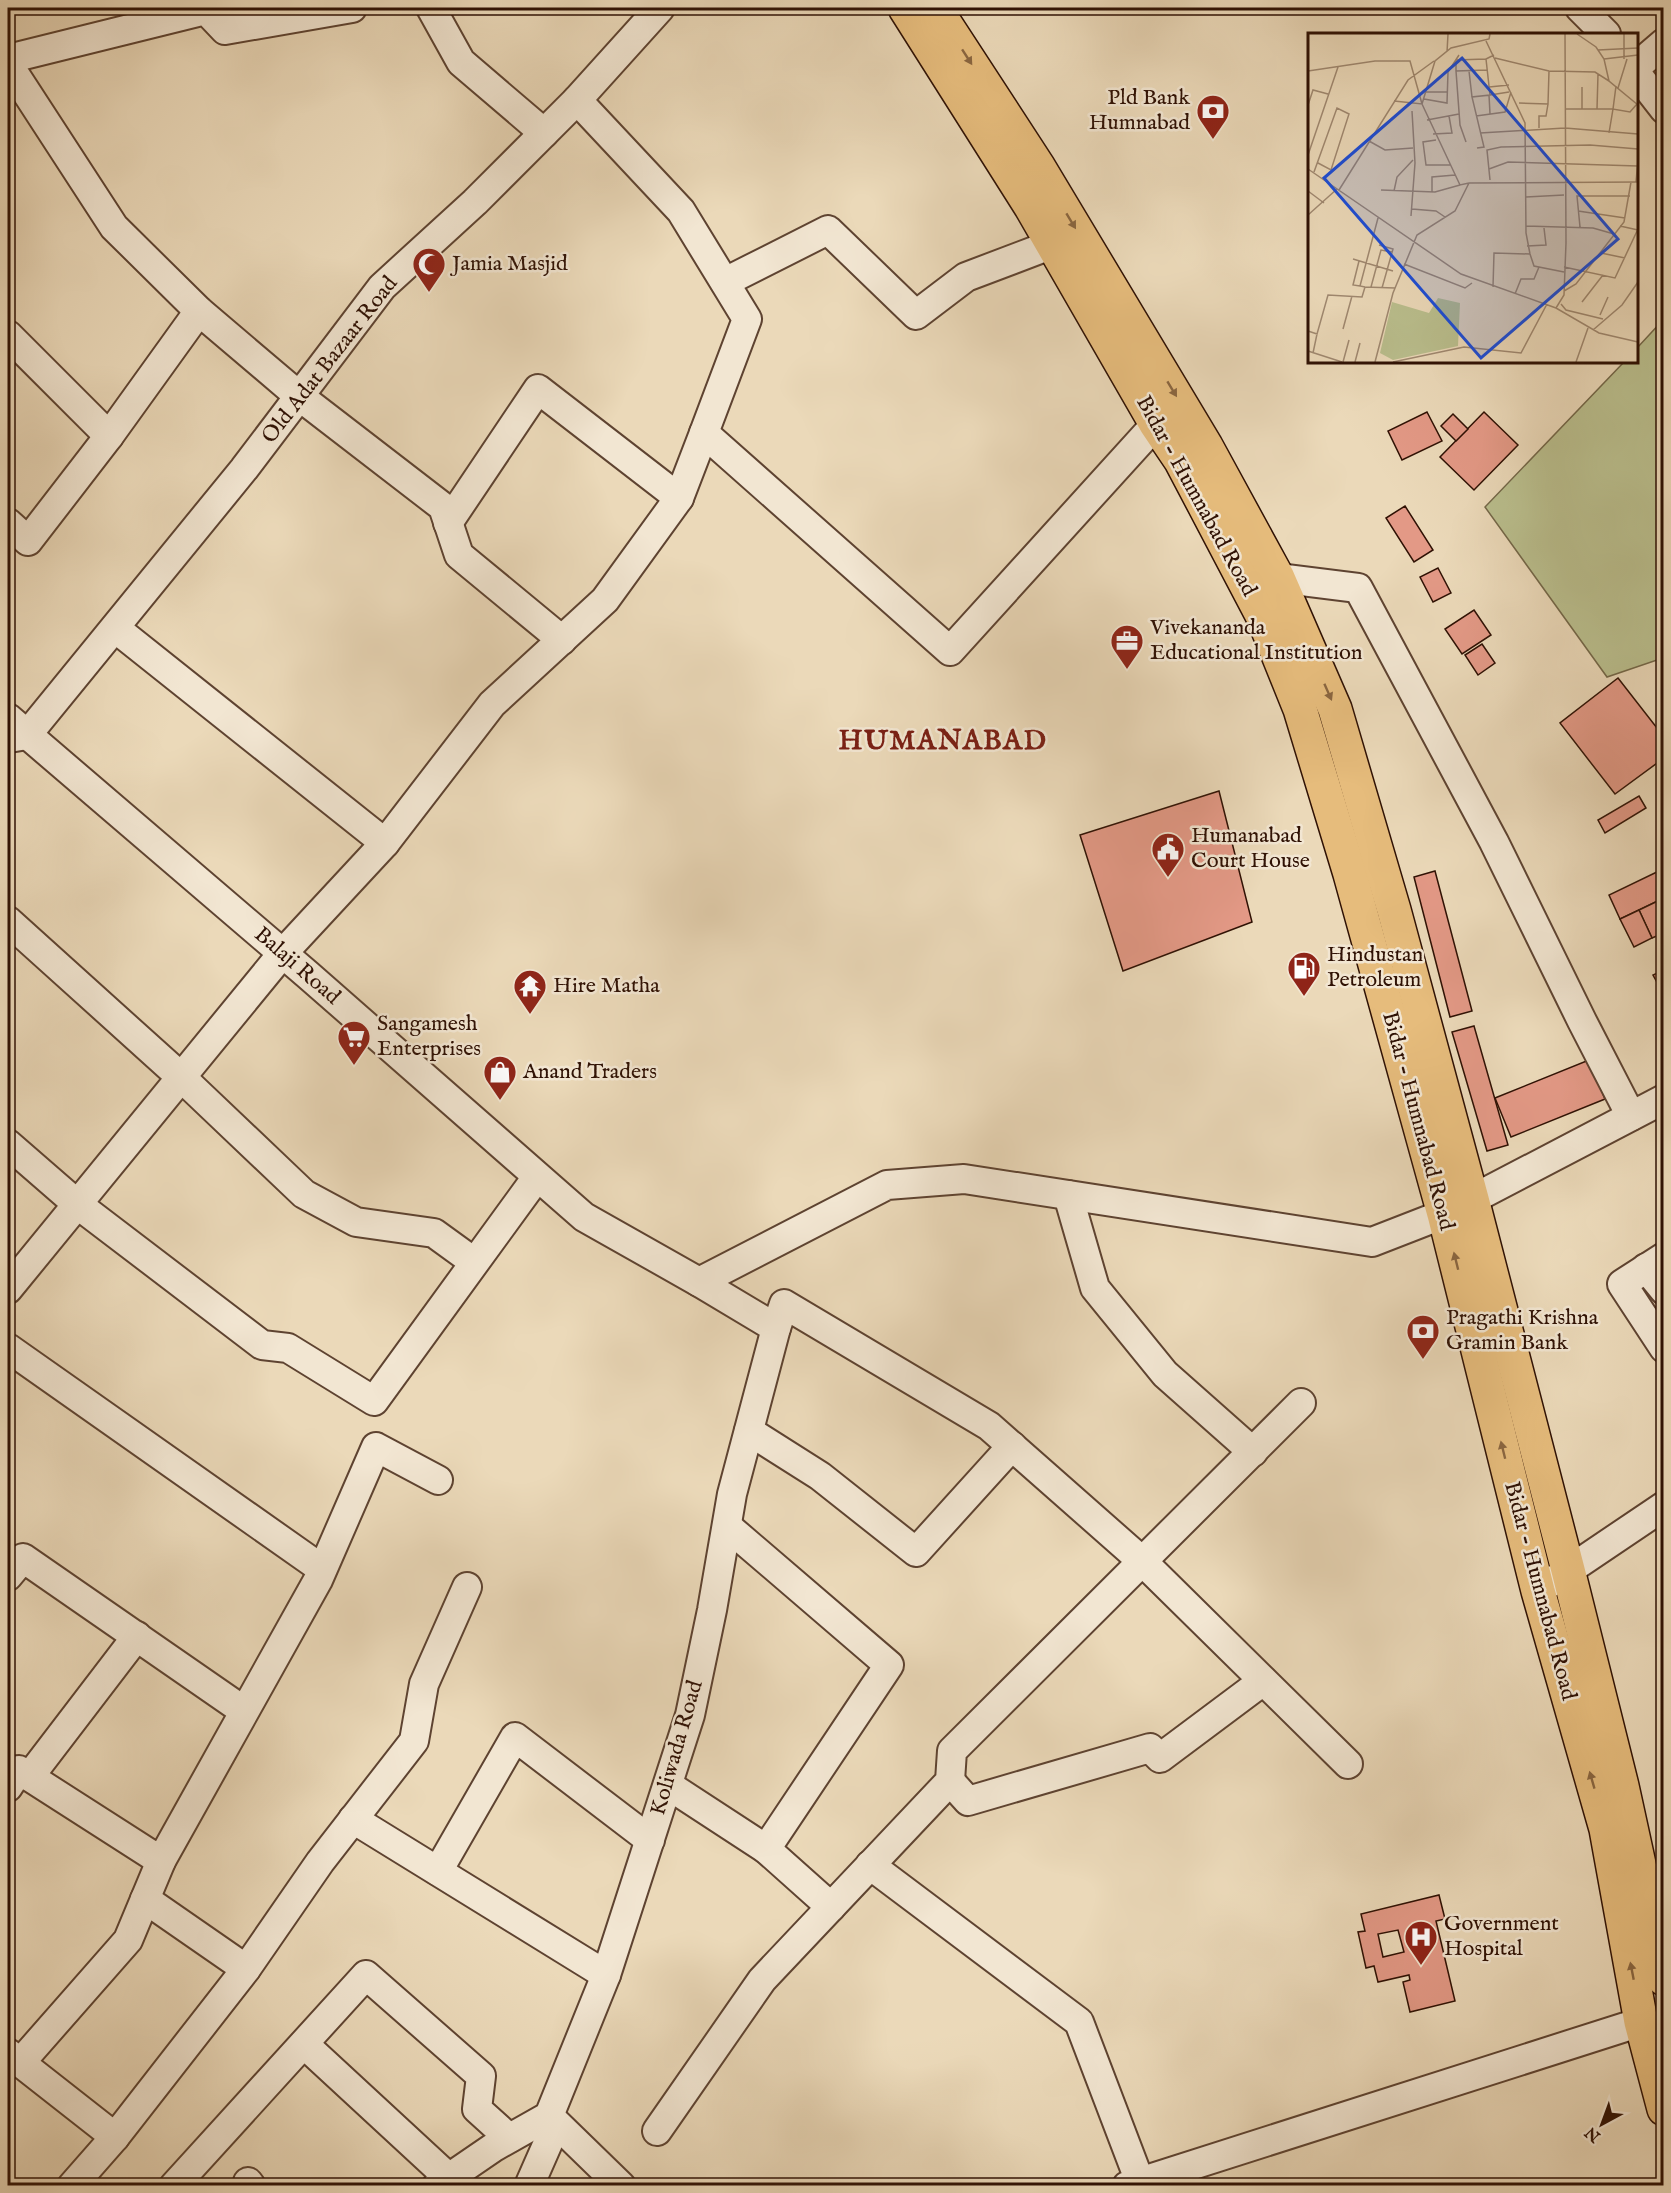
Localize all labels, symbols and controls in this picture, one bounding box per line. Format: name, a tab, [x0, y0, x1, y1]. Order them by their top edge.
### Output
inset map	[1308, 33, 1638, 363]
one-way arrow	[961, 48, 973, 64]
place label: Pld Bank Humnabad	[1089, 84, 1190, 137]
bank icon: Pld Bank Humnabad	[1195, 93, 1231, 140]
one-way arrow	[1066, 213, 1077, 229]
mosque icon: Jamia Masjid	[411, 246, 447, 293]
place label: Jamia Masjid	[449, 250, 568, 278]
street label: Old Adat Bazaar Road	[256, 270, 404, 449]
one-way arrow	[1167, 380, 1177, 397]
street label: Bidar - Humnabad Road	[1129, 391, 1263, 602]
place label: Vivekananda Educational Institution	[1149, 614, 1363, 667]
office icon: Vivekananda Educational Institution	[1109, 623, 1145, 670]
one-way arrow	[1323, 684, 1333, 702]
district label: HUMANABAD	[839, 724, 1048, 759]
place label: Humanabad Court House	[1191, 822, 1310, 875]
public building icon: Humanabad Court House	[1150, 831, 1186, 878]
street label: Balaji Road	[248, 921, 346, 1011]
place label: Hindustan Petroleum	[1327, 941, 1423, 994]
fuel station icon: Hindustan Petroleum	[1286, 950, 1322, 997]
temple icon: Hire Matha	[512, 968, 548, 1015]
place label: Hire Matha	[553, 972, 660, 1000]
street label: Bidar - Humnabad Road	[1375, 1009, 1461, 1234]
place label: Sangamesh Enterprises	[377, 1010, 481, 1063]
supermarket icon: Sangamesh Enterprises	[336, 1019, 372, 1066]
shop icon: Anand Traders	[482, 1054, 518, 1101]
place label: Anand Traders	[522, 1058, 657, 1086]
one-way arrow	[1450, 1251, 1460, 1270]
place label: Pragathi Krishna Gramin Bank	[1446, 1304, 1599, 1357]
bank icon: Pragathi Krishna Gramin Bank	[1405, 1313, 1441, 1360]
one-way arrow	[1497, 1441, 1507, 1459]
street label: Bidar - Humnabad Road	[1497, 1479, 1583, 1704]
street label: Koliwada Road	[644, 1677, 710, 1819]
one-way arrow	[1587, 1771, 1596, 1789]
place label: Government Hospital	[1444, 1910, 1559, 1963]
hospital icon: Government Hospital	[1403, 1919, 1439, 1966]
one-way arrow	[1627, 1961, 1636, 1980]
north arrow	[1572, 2094, 1632, 2154]
text: N	[1582, 2122, 1606, 2147]

